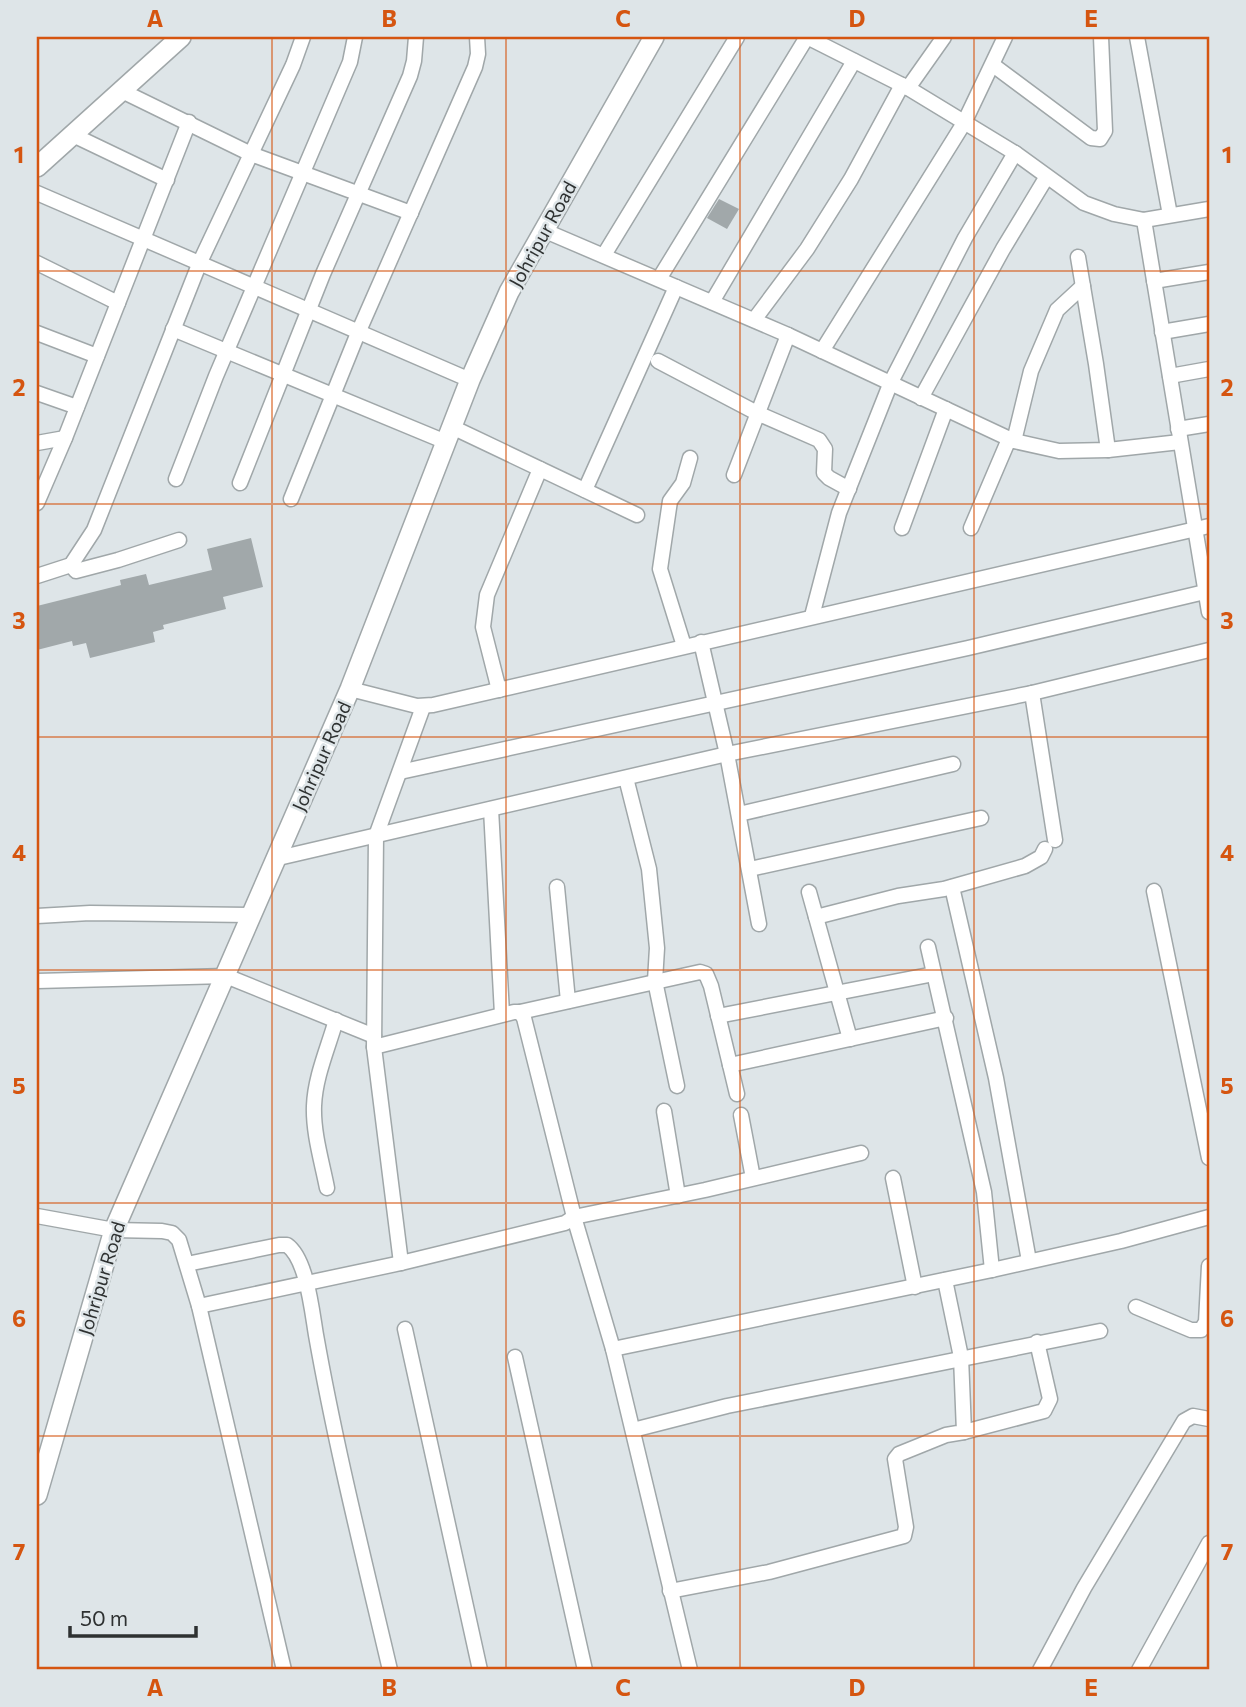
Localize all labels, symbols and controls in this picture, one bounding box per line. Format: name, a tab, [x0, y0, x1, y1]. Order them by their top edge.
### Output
text: A	[147, 4, 164, 32]
text: B	[381, 4, 397, 32]
text: C	[615, 4, 631, 32]
text: D	[849, 4, 866, 32]
text: E	[1084, 4, 1098, 32]
text: 1	[14, 140, 24, 168]
text: 1	[1222, 140, 1232, 168]
street label: Johripur Road	[503, 177, 581, 291]
text: 2	[12, 373, 26, 401]
text: 2	[1220, 373, 1234, 401]
text: 3	[12, 606, 26, 634]
text: 3	[1220, 606, 1234, 634]
street label: Johripur Road	[287, 698, 355, 814]
text: 4	[12, 838, 26, 866]
text: 4	[1220, 838, 1234, 866]
text: 5	[12, 1071, 26, 1099]
text: 5	[1220, 1071, 1234, 1099]
street label: Johripur Road	[73, 1218, 129, 1338]
text: 6	[12, 1304, 26, 1332]
text: 6	[1220, 1304, 1234, 1332]
text: 7	[13, 1537, 25, 1565]
text: 7	[1221, 1537, 1233, 1565]
scale bar	[70, 1595, 196, 1639]
text: 50 m	[80, 1605, 128, 1630]
text: A	[147, 1673, 164, 1701]
text: B	[381, 1673, 397, 1701]
text: C	[615, 1673, 631, 1701]
text: D	[849, 1673, 866, 1701]
text: E	[1084, 1673, 1098, 1701]

